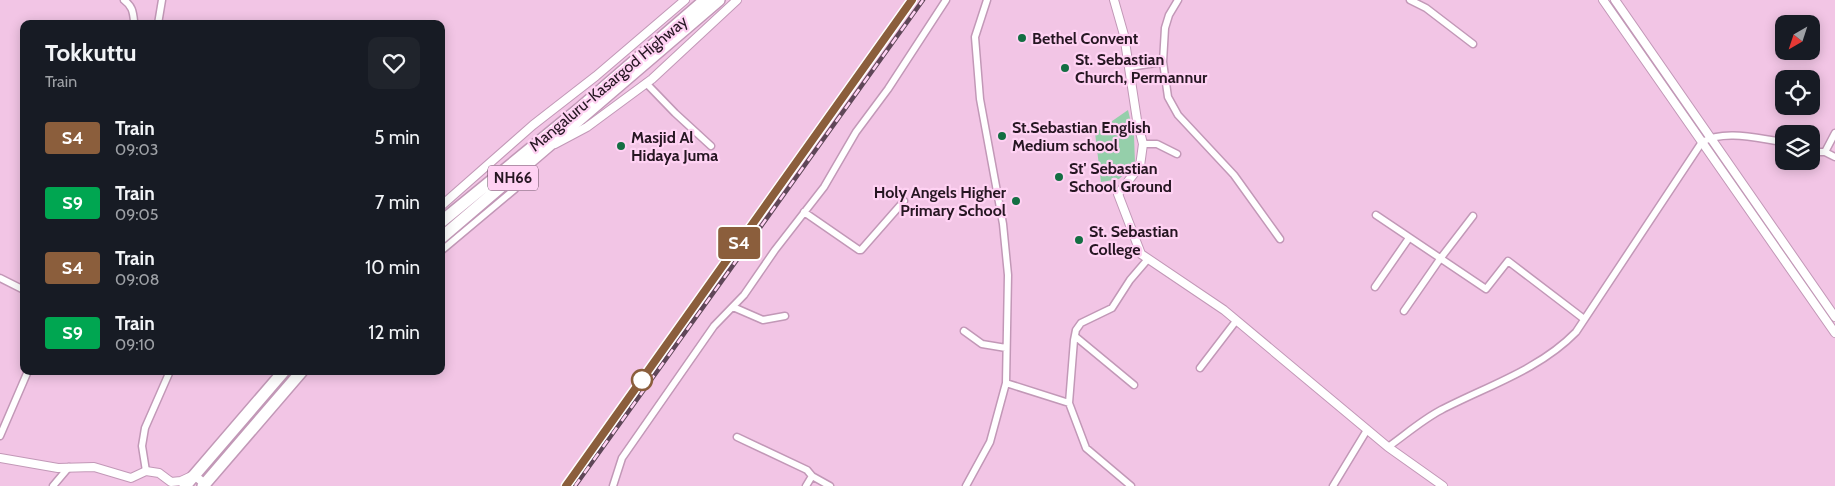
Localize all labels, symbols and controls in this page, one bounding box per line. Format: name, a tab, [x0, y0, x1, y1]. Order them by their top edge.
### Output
street label: Mangaluru-Kasargod Highway	[525, 12, 691, 155]
north arrow	[1775, 15, 1820, 60]
map controls	[1775, 15, 1820, 170]
place label: Bethel Convent	[1032, 29, 1139, 48]
marker: Bethel Convent	[1016, 32, 1028, 44]
button: heart	[368, 37, 420, 89]
text: Tokkuttu	[45, 38, 137, 67]
place label: St. Sebastian Church, Permannur	[1075, 50, 1208, 87]
marker: St. Sebastian Church, Permannur	[1059, 62, 1071, 74]
button: locate	[1775, 70, 1820, 115]
text: Train	[45, 72, 77, 91]
text: Train	[115, 117, 155, 140]
place label: St.Sebastian English Medium school	[1012, 118, 1151, 155]
button: layers	[1775, 125, 1820, 170]
text: 5 min	[374, 126, 420, 149]
text: S4	[62, 127, 83, 149]
place label: Masjid Al Hidaya Juma	[631, 128, 718, 165]
marker: St.Sebastian English Medium school	[996, 130, 1008, 142]
text: 09:03	[115, 140, 158, 159]
marker: Masjid Al Hidaya Juma	[615, 140, 627, 152]
place label: St' Sebastian School Ground	[1069, 159, 1172, 196]
road number: NH66	[488, 166, 538, 190]
marker: St' Sebastian School Ground	[1053, 171, 1065, 183]
text: Train	[115, 182, 155, 205]
place label: Holy Angels Higher Primary School	[874, 183, 1007, 220]
text: 7 min	[375, 191, 420, 214]
text: S9	[62, 192, 83, 214]
marker: Holy Angels Higher Primary School	[1010, 195, 1022, 207]
text: 09:05	[115, 205, 158, 224]
place label: St. Sebastian College	[1089, 222, 1178, 259]
line badge: S4	[716, 227, 762, 259]
text: S4	[728, 232, 750, 254]
marker: St. Sebastian College	[1073, 234, 1085, 246]
text: Train	[115, 247, 155, 270]
text: 10 min	[365, 256, 420, 279]
text: S4	[62, 257, 83, 279]
text: 09:08	[115, 270, 159, 289]
text: Train	[115, 312, 155, 335]
text: 12 min	[368, 321, 420, 344]
text: S9	[62, 322, 83, 344]
text: 09:10	[115, 335, 155, 354]
unlabelled marker	[631, 369, 653, 391]

